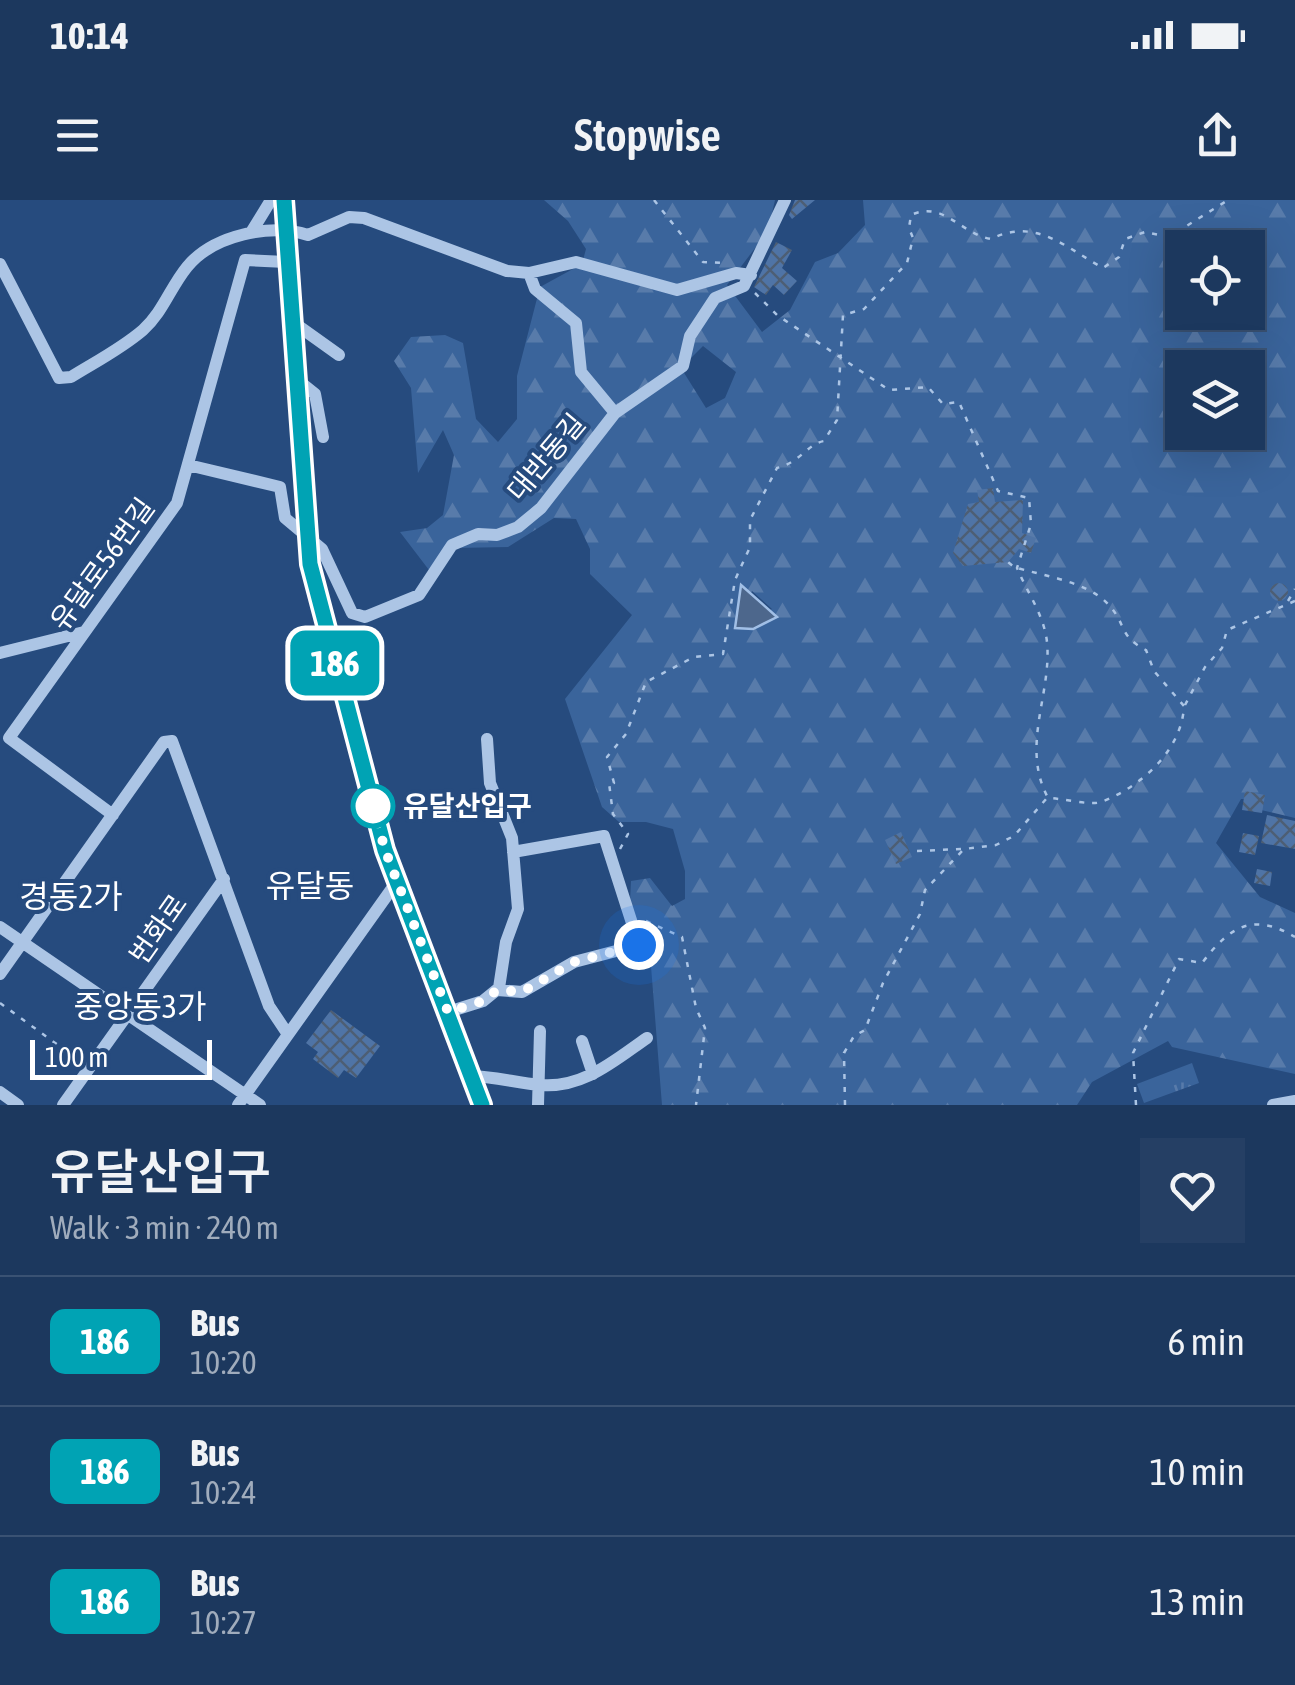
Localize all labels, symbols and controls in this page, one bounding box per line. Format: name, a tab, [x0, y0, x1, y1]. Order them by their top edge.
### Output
text: 10:14	[50, 14, 129, 57]
icon: menu	[50, 108, 105, 163]
icon: share	[1190, 108, 1245, 163]
text: Stopwise	[574, 109, 721, 161]
map controls	[1165, 230, 1265, 450]
button: locate	[1165, 230, 1265, 330]
button: layers	[1165, 350, 1265, 450]
street label: 대반동길	[501, 407, 591, 507]
street label: 유달로56번길	[43, 492, 161, 636]
line badge: 186	[278, 630, 392, 696]
text: 186	[310, 643, 360, 683]
marker: 유달산입구	[352, 785, 394, 827]
place label: 유달산입구	[403, 790, 532, 822]
district label: 유달동	[266, 867, 354, 904]
district label: 경동2가	[19, 878, 123, 915]
street label: 번화로	[123, 888, 193, 970]
your location	[614, 920, 664, 970]
district label: 중앙동3가	[74, 988, 206, 1025]
scale bar	[30, 1035, 212, 1080]
text: 100 m	[45, 1041, 108, 1073]
button: heart	[1140, 1138, 1245, 1243]
text: 유달산입구	[50, 1144, 271, 1199]
text: Walk · 3 min · 240 m	[50, 1209, 279, 1246]
text: Bus	[190, 1301, 240, 1344]
text: 6 min	[1167, 1320, 1245, 1363]
text: 186	[80, 1321, 130, 1361]
text: 10:20	[190, 1344, 257, 1381]
text: Bus	[190, 1431, 240, 1474]
text: 10 min	[1150, 1450, 1245, 1493]
text: 186	[80, 1451, 130, 1491]
text: 10:24	[190, 1474, 257, 1511]
text: Bus	[190, 1561, 240, 1604]
text: 13 min	[1150, 1580, 1245, 1623]
text: 186	[80, 1581, 130, 1621]
text: 10:27	[190, 1604, 257, 1641]

